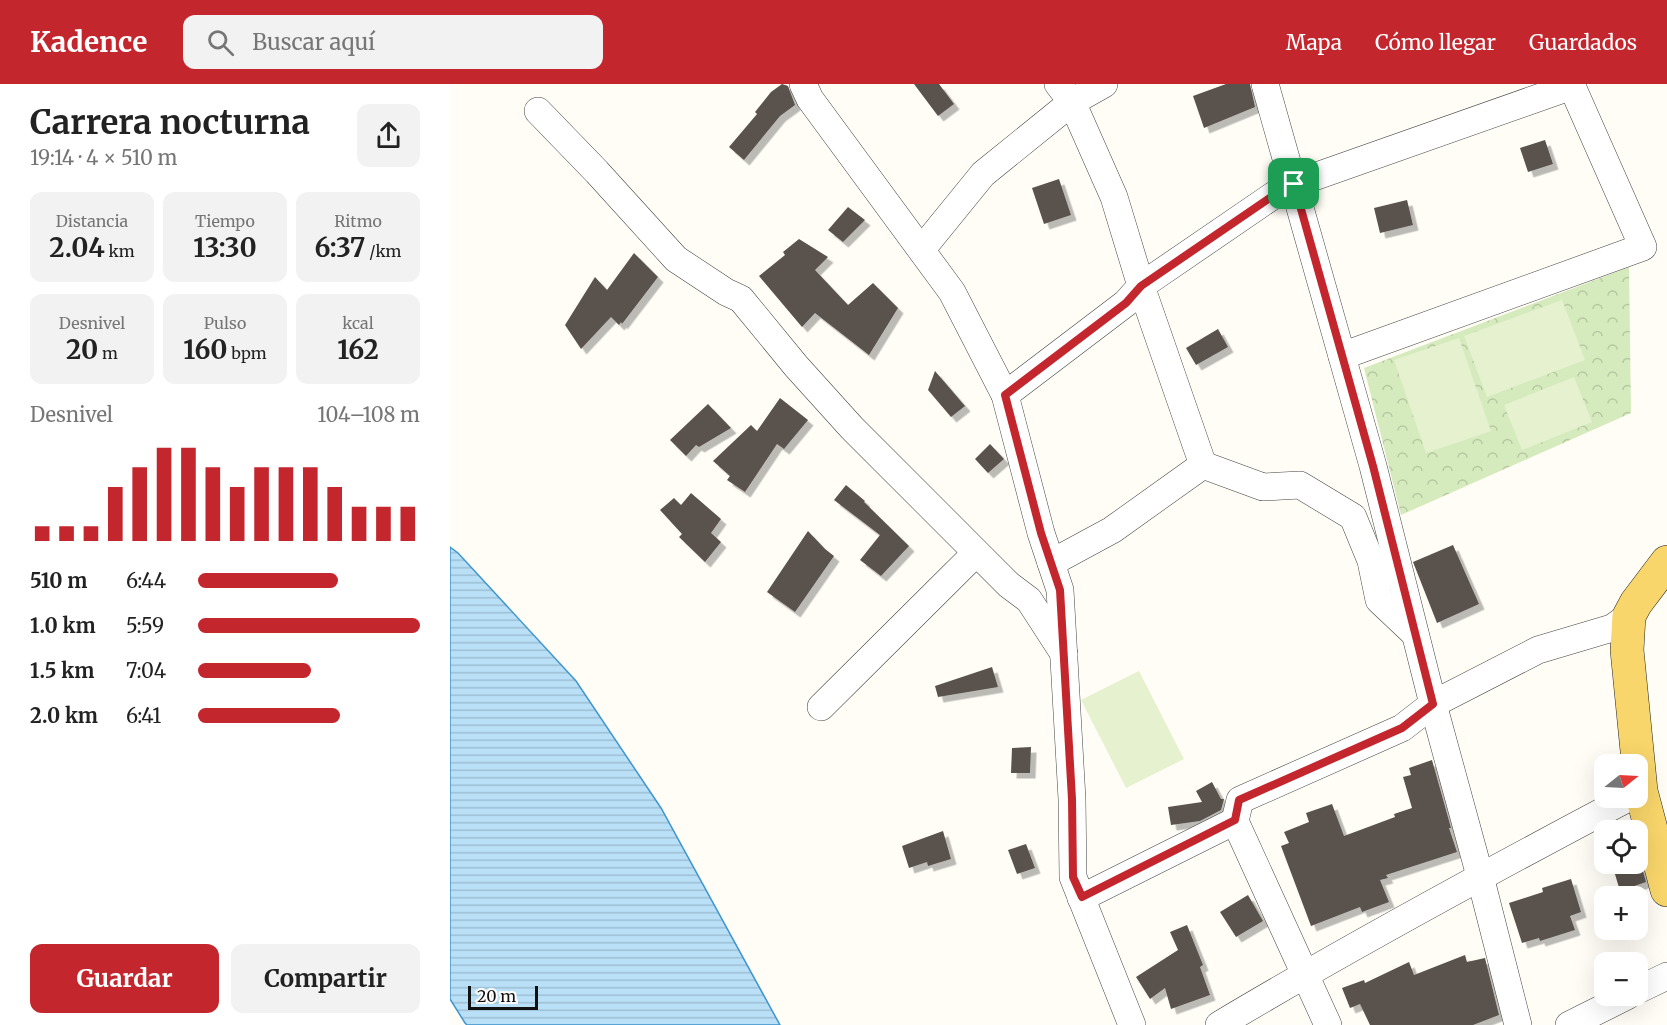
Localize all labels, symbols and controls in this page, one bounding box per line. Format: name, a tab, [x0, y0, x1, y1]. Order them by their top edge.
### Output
search box	[183, 15, 603, 69]
text: Kadence	[30, 24, 147, 60]
icon: search	[204, 26, 237, 59]
text: Buscar aquí	[252, 28, 375, 56]
text: Mapa	[1286, 29, 1342, 56]
text: Cómo llegar	[1375, 29, 1496, 56]
text: Guardados	[1529, 29, 1637, 56]
text: Carrera nocturna	[30, 102, 310, 143]
button: share	[357, 104, 420, 167]
text: 19:14 · 4 × 510 m	[30, 145, 177, 170]
pin	[1268, 158, 1319, 209]
icon: arrive	[1277, 167, 1310, 200]
text: Distancia	[56, 211, 128, 231]
text: Tiempo	[195, 211, 255, 231]
text: Ritmo	[334, 211, 382, 231]
text: 2.04	[49, 231, 105, 264]
text: 13:30	[193, 231, 257, 264]
text: 6:37	[315, 231, 365, 264]
text: km	[105, 241, 135, 261]
text: /km	[365, 241, 401, 261]
text: Desnivel	[59, 313, 125, 333]
text: Pulso	[204, 313, 246, 333]
text: kcal	[342, 313, 374, 333]
text: 20	[66, 333, 98, 366]
text: 160	[183, 333, 228, 366]
text: 162	[337, 333, 379, 366]
text: m	[98, 343, 118, 363]
text: bpm	[228, 343, 267, 363]
text: Desnivel	[30, 402, 113, 427]
text: 104–108 m	[317, 402, 420, 427]
text: 510 m	[30, 568, 87, 593]
text: 6:44	[126, 568, 166, 593]
text: 1.0 km	[30, 613, 96, 638]
text: 5:59	[126, 613, 164, 638]
text: 1.5 km	[30, 658, 94, 683]
text: 7:04	[126, 658, 166, 683]
text: 2.0 km	[30, 703, 98, 728]
text: 6:41	[126, 703, 161, 728]
north arrow	[1594, 754, 1648, 808]
map controls	[1594, 754, 1648, 1006]
button: locate	[1594, 820, 1648, 874]
button: +	[1594, 886, 1648, 940]
button: Guardar	[30, 944, 219, 1013]
button: Compartir	[231, 944, 420, 1013]
button: −	[1594, 952, 1648, 1006]
scale bar	[468, 983, 538, 1010]
text: 20 m	[477, 986, 516, 1006]

